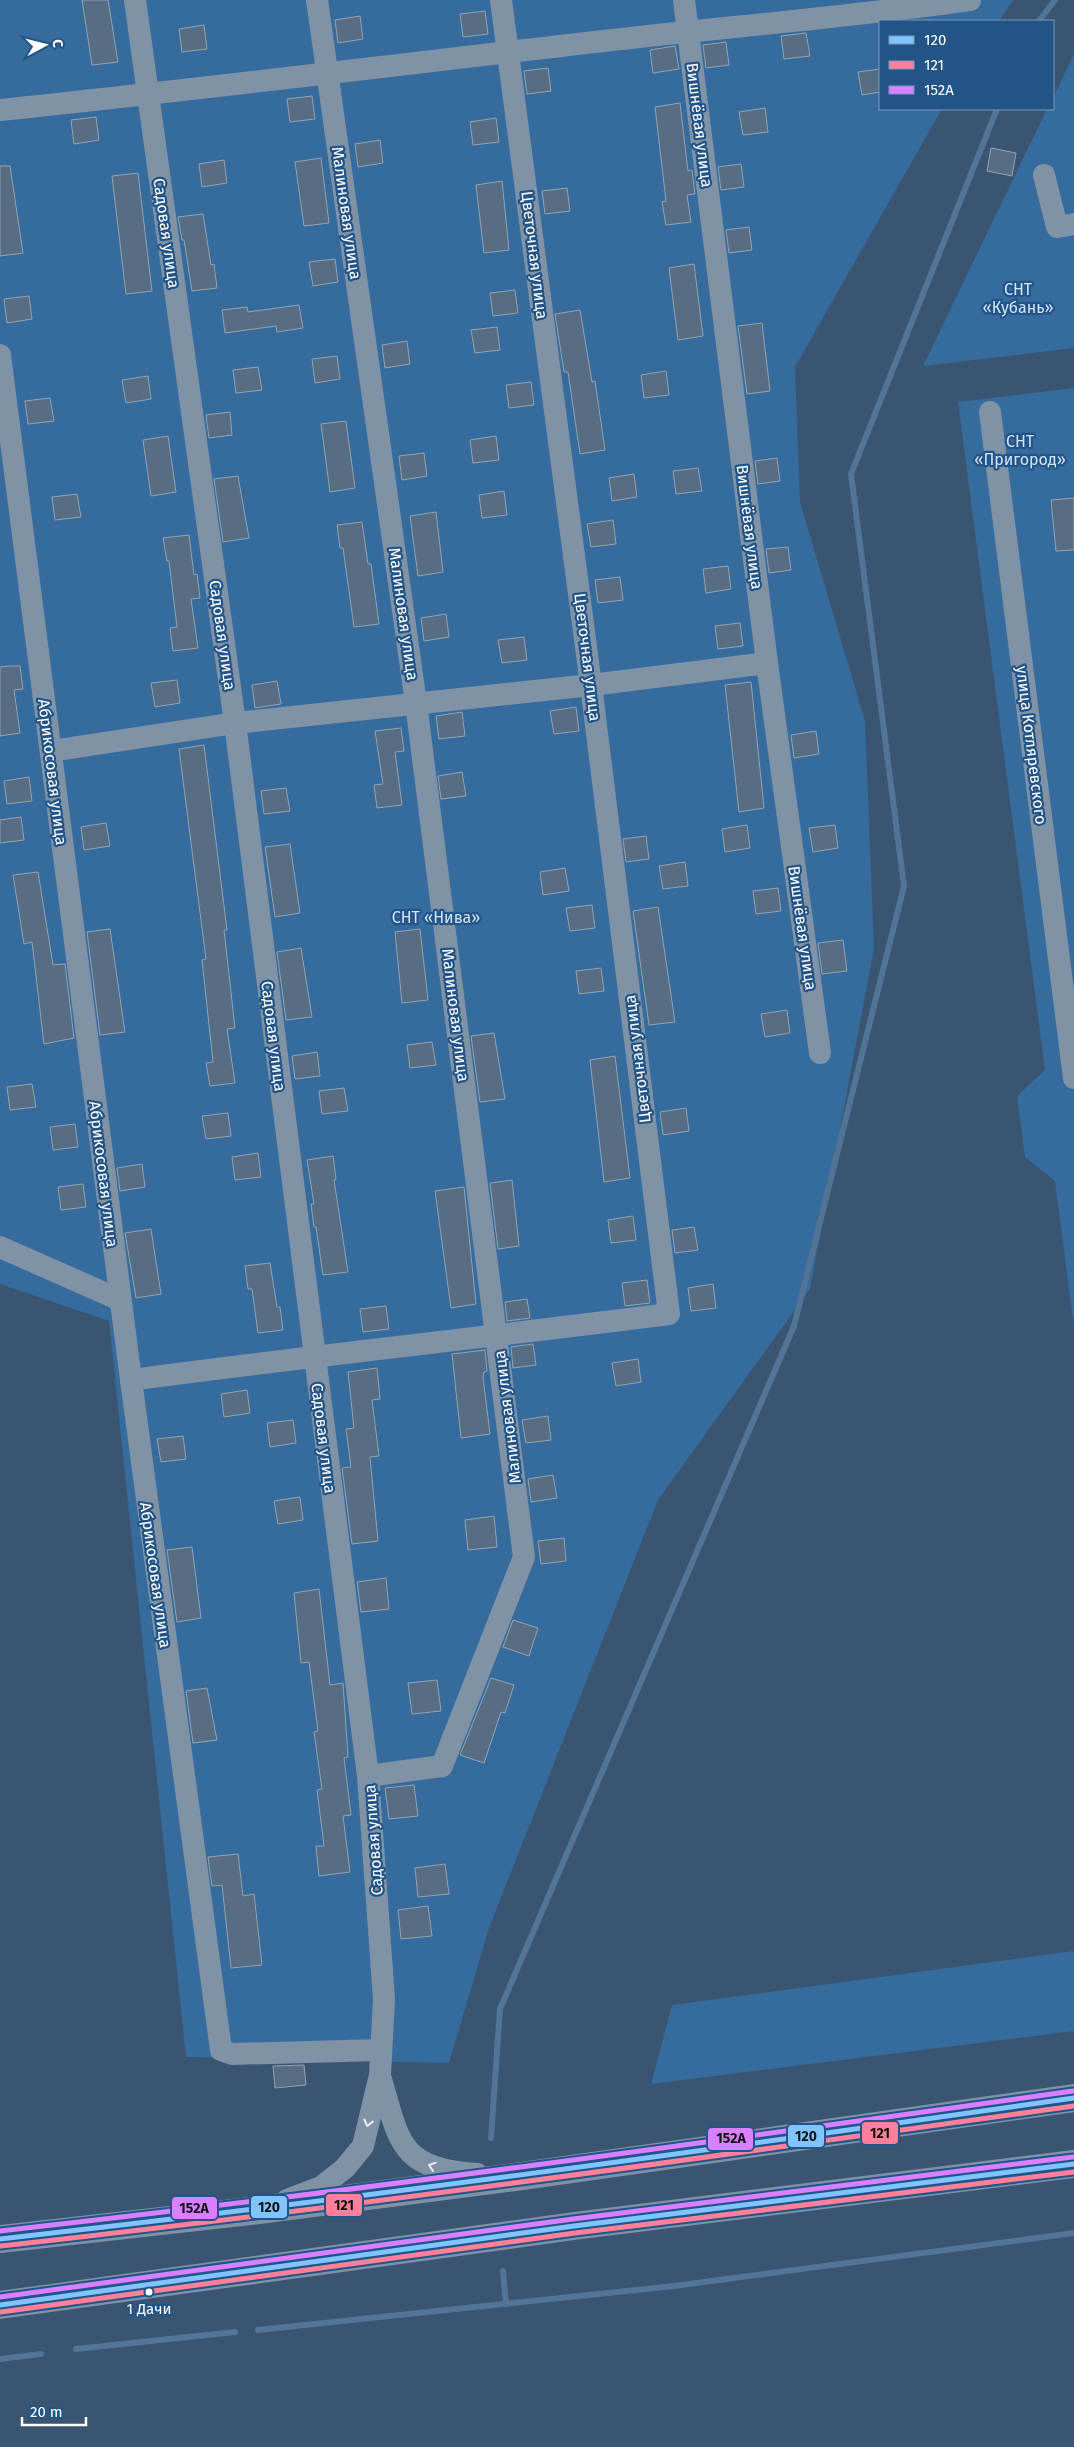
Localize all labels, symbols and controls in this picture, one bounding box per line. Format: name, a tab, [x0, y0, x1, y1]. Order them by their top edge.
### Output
north arrow	[20, 20, 70, 70]
legend	[879, 20, 1054, 110]
text: 120	[924, 31, 946, 49]
text: С	[48, 38, 66, 49]
text: 121	[924, 56, 944, 74]
street label: Вишнёвая улица	[682, 62, 717, 188]
text: 152A	[924, 81, 954, 99]
street label: Малиновая улица	[328, 145, 365, 281]
street label: Садовая улица	[149, 177, 184, 289]
street label: Цветочная улица	[517, 190, 552, 320]
park label: СНТ «Кубань»	[983, 280, 1053, 317]
park label: СНТ «Пригород»	[974, 432, 1066, 469]
street label: Вишнёвая улица	[732, 464, 767, 590]
street label: Малиновая улица	[385, 546, 422, 682]
street label: Садовая улица	[205, 579, 240, 691]
street label: Цветочная улица	[570, 592, 605, 722]
street label: улица Котляревского	[1012, 665, 1051, 825]
street label: Абрикосовая улица	[34, 698, 71, 846]
street label: Вишнёвая улица	[784, 865, 821, 992]
park label: СНТ «Нива»	[392, 908, 480, 927]
street label: Малиновая улица	[438, 947, 473, 1083]
street label: Садовая улица	[257, 980, 290, 1092]
street label: Цветочная улица	[620, 994, 655, 1124]
street label: Абрикосовая улица	[85, 1100, 122, 1248]
street label: Малиновая улица	[490, 1349, 525, 1485]
street label: Садовая улица	[307, 1382, 340, 1494]
street label: Абрикосовая улица	[136, 1501, 175, 1649]
street label: Садовая улица	[360, 1784, 387, 1896]
one-way arrow	[364, 2118, 374, 2126]
line badge: 121	[861, 2121, 899, 2145]
line badge: 120	[787, 2124, 825, 2148]
text: 121	[870, 2125, 890, 2142]
line badge: 152A	[707, 2127, 754, 2151]
text: 120	[795, 2128, 817, 2145]
text: 152A	[716, 2130, 746, 2147]
one-way arrow	[429, 2162, 437, 2172]
line badge: 121	[325, 2193, 363, 2217]
line badge: 120	[250, 2195, 288, 2219]
line badge: 152A	[171, 2196, 218, 2220]
text: 121	[334, 2197, 354, 2214]
text: 120	[258, 2199, 280, 2216]
text: 152A	[179, 2200, 209, 2217]
marker: 1 Дачи	[144, 2287, 154, 2297]
place label: 1 Дачи	[126, 2300, 172, 2318]
scale bar	[22, 2394, 86, 2426]
text: 20 m	[30, 2403, 63, 2421]

